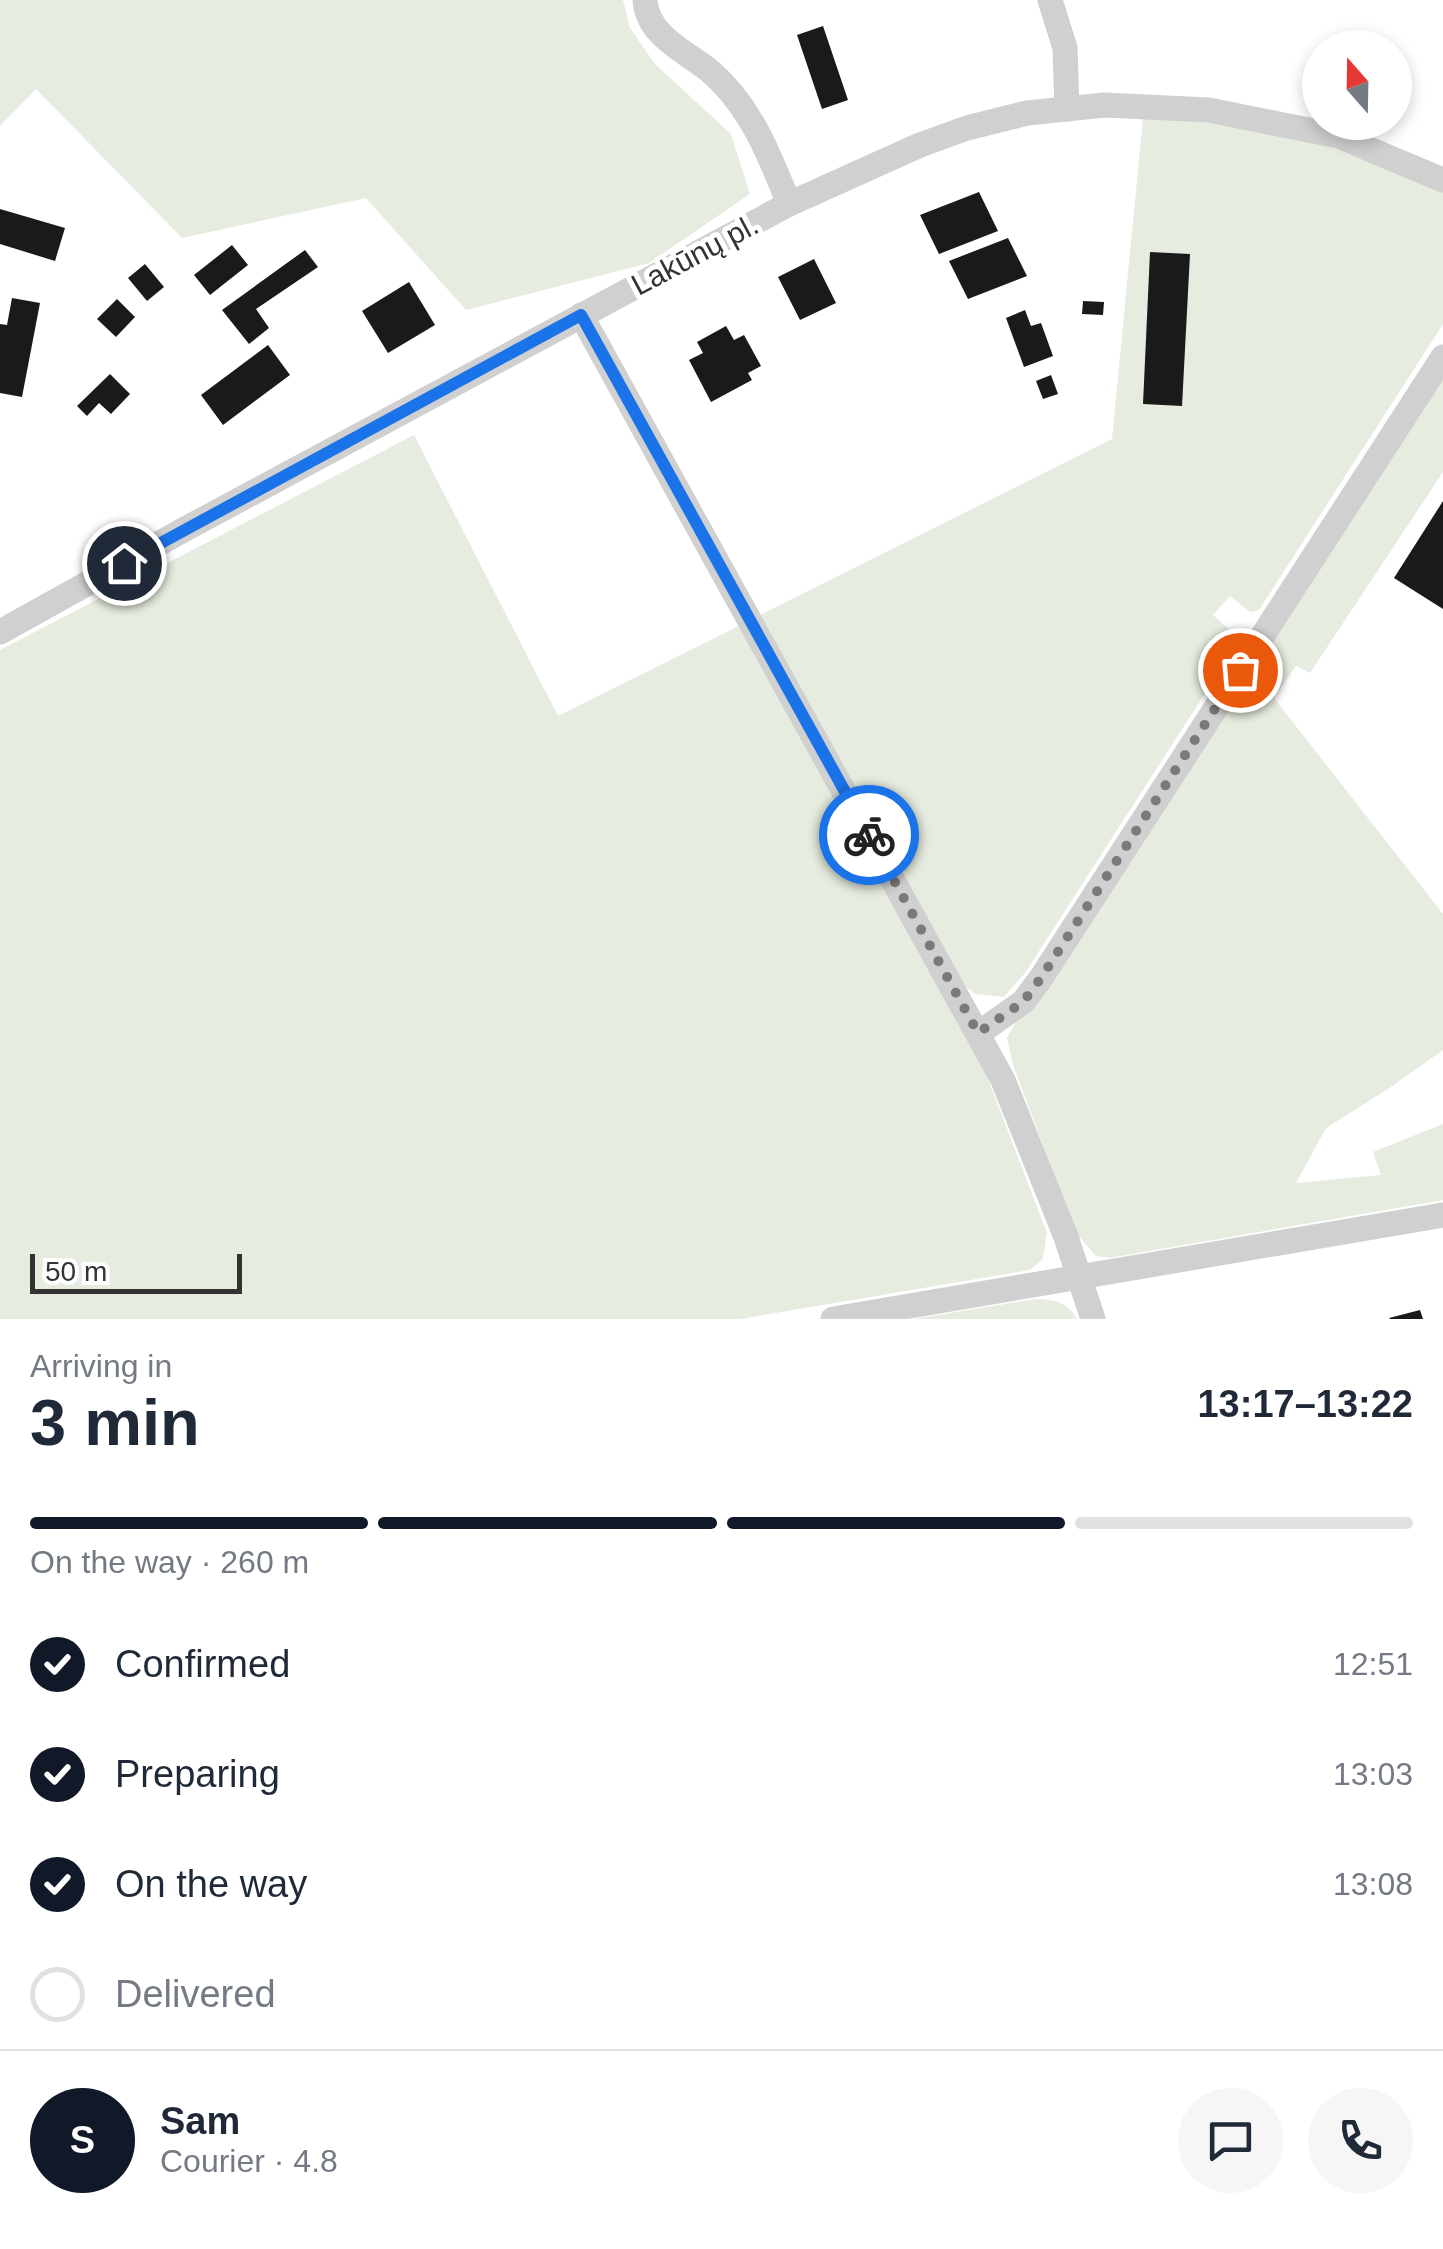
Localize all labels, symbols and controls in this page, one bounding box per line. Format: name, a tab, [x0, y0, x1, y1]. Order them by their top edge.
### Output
north arrow	[1302, 30, 1412, 140]
map controls	[1302, 30, 1412, 140]
street label: Lakūnų pl.	[626, 207, 764, 302]
pin	[82, 521, 167, 606]
icon: home	[97, 536, 152, 591]
pin	[1198, 628, 1283, 713]
icon: bag	[1213, 643, 1268, 698]
courier	[819, 785, 919, 885]
icon: bike	[842, 808, 897, 863]
scale bar	[30, 1249, 242, 1294]
text: 50 m	[45, 1256, 107, 1287]
text: Arriving in	[30, 1348, 172, 1384]
text: 13:17–13:22	[1197, 1383, 1413, 1425]
text: 3 min	[30, 1386, 200, 1459]
text: On the way · 260 m	[30, 1544, 309, 1580]
icon: check	[30, 1637, 85, 1692]
text: Confirmed	[115, 1643, 290, 1685]
text: 12:51	[1333, 1646, 1413, 1682]
icon: check	[30, 1747, 85, 1802]
text: Preparing	[115, 1753, 280, 1795]
text: 13:03	[1333, 1756, 1413, 1792]
icon: check	[30, 1857, 85, 1912]
text: On the way	[115, 1863, 307, 1905]
text: 13:08	[1333, 1866, 1413, 1902]
text: Delivered	[115, 1973, 276, 2015]
button: chat	[1178, 2088, 1283, 2193]
button: phone	[1308, 2088, 1413, 2193]
text: Sam	[160, 2100, 240, 2142]
text: S	[70, 2119, 95, 2161]
text: Courier · 4.8	[160, 2143, 338, 2179]

